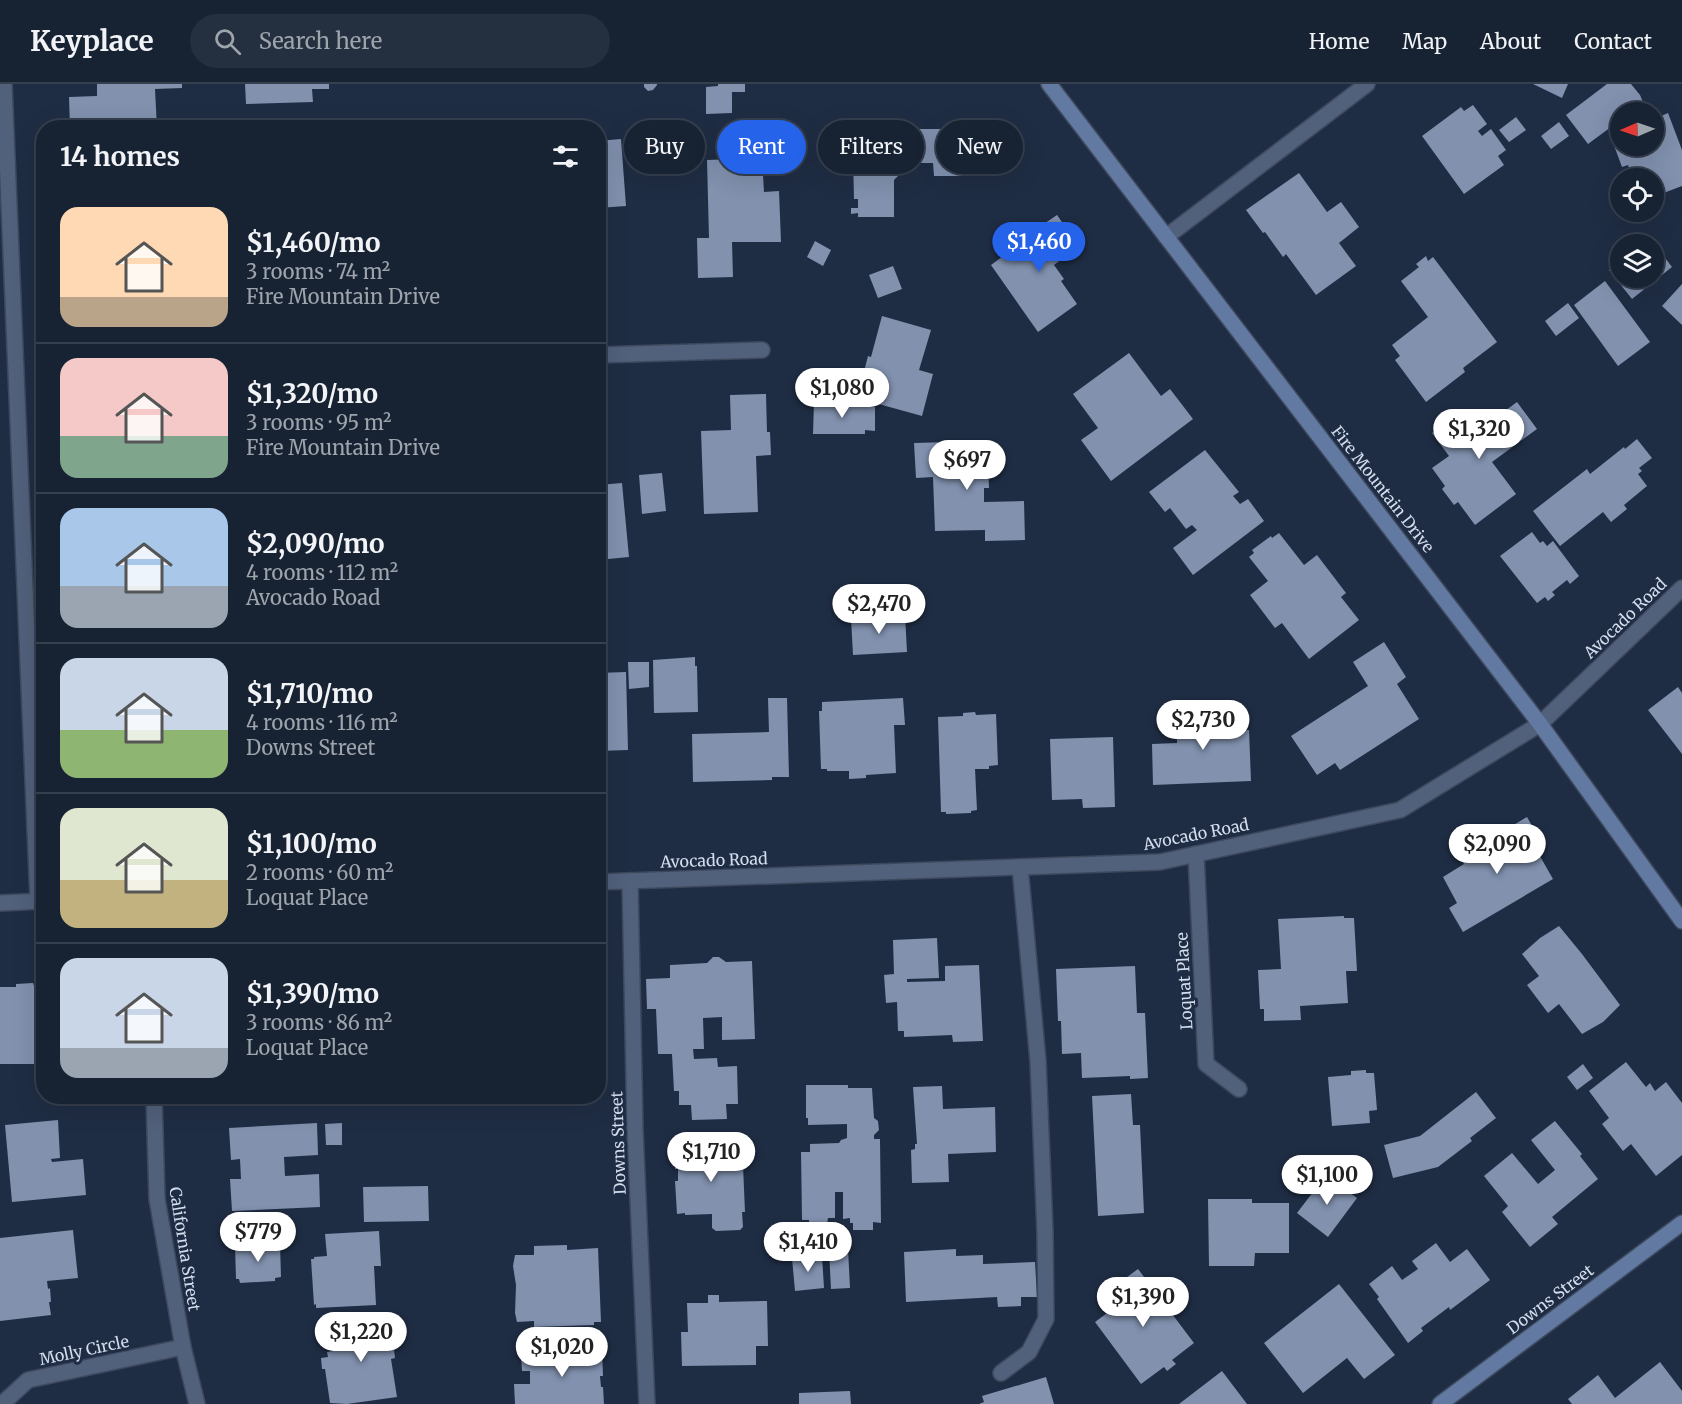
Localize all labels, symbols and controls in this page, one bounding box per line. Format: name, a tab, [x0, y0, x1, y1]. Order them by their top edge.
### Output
search box	[190, 14, 610, 68]
text: Keyplace	[30, 23, 154, 59]
icon: search	[211, 25, 244, 58]
text: Search here	[259, 27, 382, 55]
text: Home	[1309, 28, 1369, 55]
text: Map	[1402, 28, 1447, 55]
text: About	[1480, 28, 1541, 55]
text: Contact	[1574, 28, 1652, 55]
north arrow	[1610, 102, 1664, 156]
map controls	[1610, 102, 1664, 288]
chip: Buy	[624, 120, 705, 174]
chip: Rent	[717, 120, 806, 174]
chip: Filters	[818, 120, 924, 174]
chip: New	[936, 120, 1023, 174]
text: 14 homes	[60, 140, 180, 173]
icon: filters	[549, 140, 582, 173]
button: locate	[1610, 168, 1664, 222]
pin: $1,460	[990, 222, 1088, 273]
text: $1,460/mo	[246, 226, 381, 259]
text: $1,460	[1006, 229, 1072, 254]
icon: home	[108, 231, 180, 303]
button: layers	[1610, 234, 1664, 288]
text: 3 rooms · 74 m²	[246, 259, 390, 284]
text: Fire Mountain Drive	[246, 284, 440, 309]
pin: $1,080	[793, 368, 891, 419]
text: $1,080	[809, 375, 875, 400]
text: $1,320/mo	[246, 377, 378, 410]
icon: home	[108, 382, 180, 454]
pin: $1,320	[1430, 409, 1528, 460]
text: 3 rooms · 95 m²	[246, 410, 391, 435]
text: $1,320	[1447, 416, 1511, 441]
street label: Fire Mountain Drive	[1327, 422, 1439, 556]
text: Fire Mountain Drive	[246, 435, 440, 460]
pin: $697	[931, 440, 1003, 491]
text: $697	[943, 447, 991, 472]
text: $2,090/mo	[246, 527, 385, 560]
icon: home	[108, 532, 180, 604]
text: 4 rooms · 112 m²	[246, 560, 398, 585]
street label: Avocado Road	[1579, 573, 1671, 663]
pin: $2,470	[830, 584, 928, 635]
text: Avocado Road	[246, 585, 380, 610]
text: $2,470	[846, 591, 912, 616]
text: $1,710/mo	[246, 677, 373, 710]
icon: home	[108, 682, 180, 754]
pin: $2,730	[1154, 700, 1252, 751]
text: $2,730	[1170, 707, 1236, 732]
text: 4 rooms · 116 m²	[246, 710, 398, 735]
text: Downs Street	[246, 735, 375, 760]
street label: Avocado Road	[1140, 814, 1251, 854]
pin: $2,090	[1448, 824, 1546, 875]
text: $1,100/mo	[246, 827, 377, 860]
text: $2,090	[1463, 831, 1531, 856]
icon: home	[108, 832, 180, 904]
street label: Avocado Road	[659, 848, 768, 872]
text: 2 rooms · 60 m²	[246, 860, 393, 885]
text: Loquat Place	[246, 885, 368, 910]
street label: Loquat Place	[1171, 932, 1197, 1030]
text: $1,390/mo	[246, 977, 379, 1010]
icon: home	[108, 982, 180, 1054]
text: 3 rooms · 86 m²	[246, 1010, 392, 1035]
text: Loquat Place	[246, 1035, 368, 1060]
street label: Downs Street	[606, 1090, 630, 1195]
pin: $1,710	[662, 1132, 760, 1183]
text: $1,710	[681, 1139, 741, 1164]
pin: $1,100	[1278, 1155, 1376, 1206]
text: $1,100	[1296, 1162, 1358, 1187]
street label: California Street	[165, 1185, 205, 1313]
pin: $779	[222, 1212, 294, 1263]
text: $779	[234, 1219, 282, 1244]
pin: $1,410	[759, 1222, 857, 1273]
text: $1,410	[778, 1229, 838, 1254]
street label: Downs Street	[1503, 1259, 1598, 1338]
pin: $1,390	[1094, 1277, 1192, 1328]
text: $1,390	[1111, 1284, 1175, 1309]
pin: $1,220	[312, 1312, 410, 1363]
text: $1,220	[329, 1319, 393, 1344]
pin: $1,020	[513, 1327, 611, 1378]
street label: Molly Circle	[37, 1331, 131, 1369]
text: $1,020	[530, 1334, 594, 1359]

